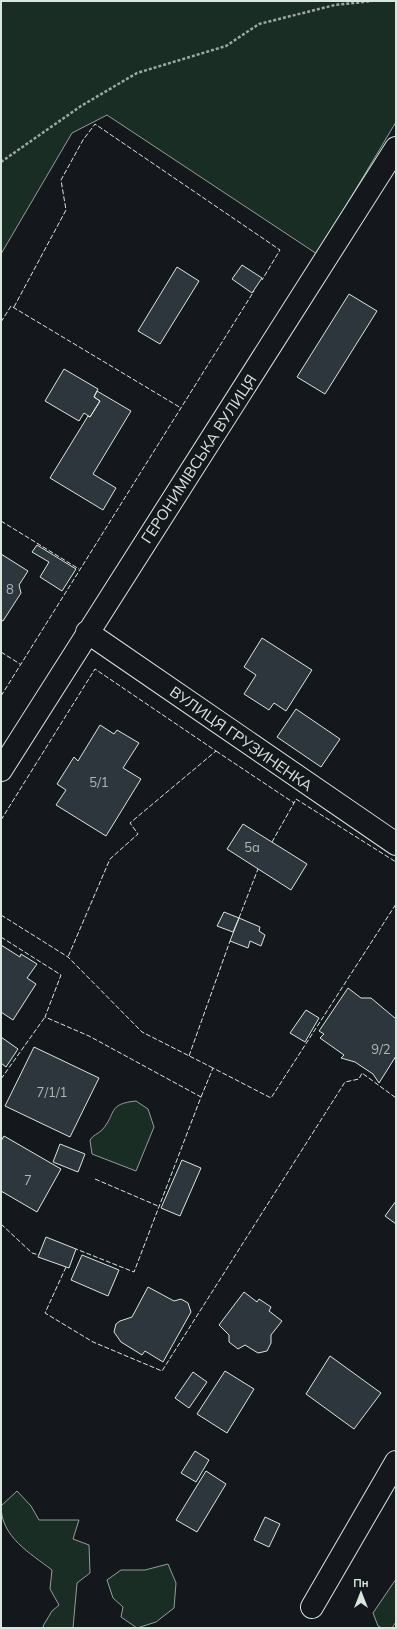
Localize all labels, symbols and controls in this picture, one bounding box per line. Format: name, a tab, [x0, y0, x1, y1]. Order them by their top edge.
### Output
street label: ГЕРОНИМІВСЬКА ВУЛИЦЯ	[137, 371, 260, 547]
house number: 8	[6, 581, 14, 597]
street label: ВУЛИЦЯ ГРУЗИНЕНКА	[166, 682, 316, 795]
house number: 5/1	[89, 774, 109, 790]
house number: 5а	[244, 839, 260, 855]
house number: 9/2	[371, 1041, 391, 1057]
house number: 7/1/1	[37, 1084, 67, 1100]
house number: 7	[24, 1172, 32, 1188]
north arrow	[341, 1573, 381, 1613]
text: Пн	[353, 1576, 369, 1590]

